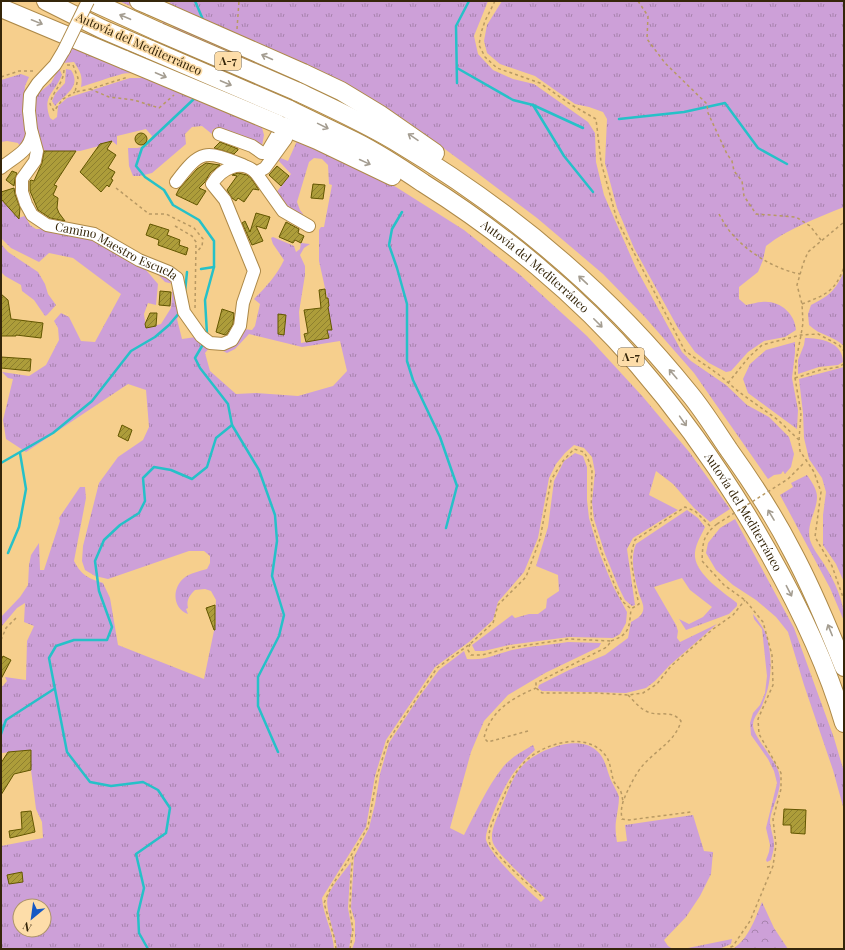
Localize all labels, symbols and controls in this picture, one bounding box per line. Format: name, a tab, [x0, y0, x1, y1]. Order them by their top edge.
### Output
street label: Autovía del Mediterráneo	[73, 8, 205, 78]
one-way arrow	[119, 13, 131, 20]
one-way arrow	[31, 19, 43, 27]
road number: A-7	[215, 52, 241, 70]
one-way arrow	[262, 53, 274, 60]
one-way arrow	[155, 72, 167, 79]
one-way arrow	[219, 79, 231, 87]
one-way arrow	[317, 123, 329, 130]
one-way arrow	[408, 133, 419, 141]
one-way arrow	[358, 159, 370, 167]
street label: Autovía del Mediterráneo	[477, 215, 593, 316]
street label: Camino Maestro Escuela	[54, 218, 182, 283]
one-way arrow	[578, 276, 588, 285]
one-way arrow	[593, 318, 603, 328]
road number: A-7	[618, 348, 644, 366]
one-way arrow	[668, 368, 677, 379]
one-way arrow	[679, 415, 687, 426]
street label: Autovía del Mediterráneo	[701, 448, 787, 574]
one-way arrow	[766, 509, 774, 521]
one-way arrow	[786, 584, 793, 596]
one-way arrow	[825, 625, 833, 637]
north arrow	[12, 898, 52, 938]
text: N	[20, 919, 34, 936]

